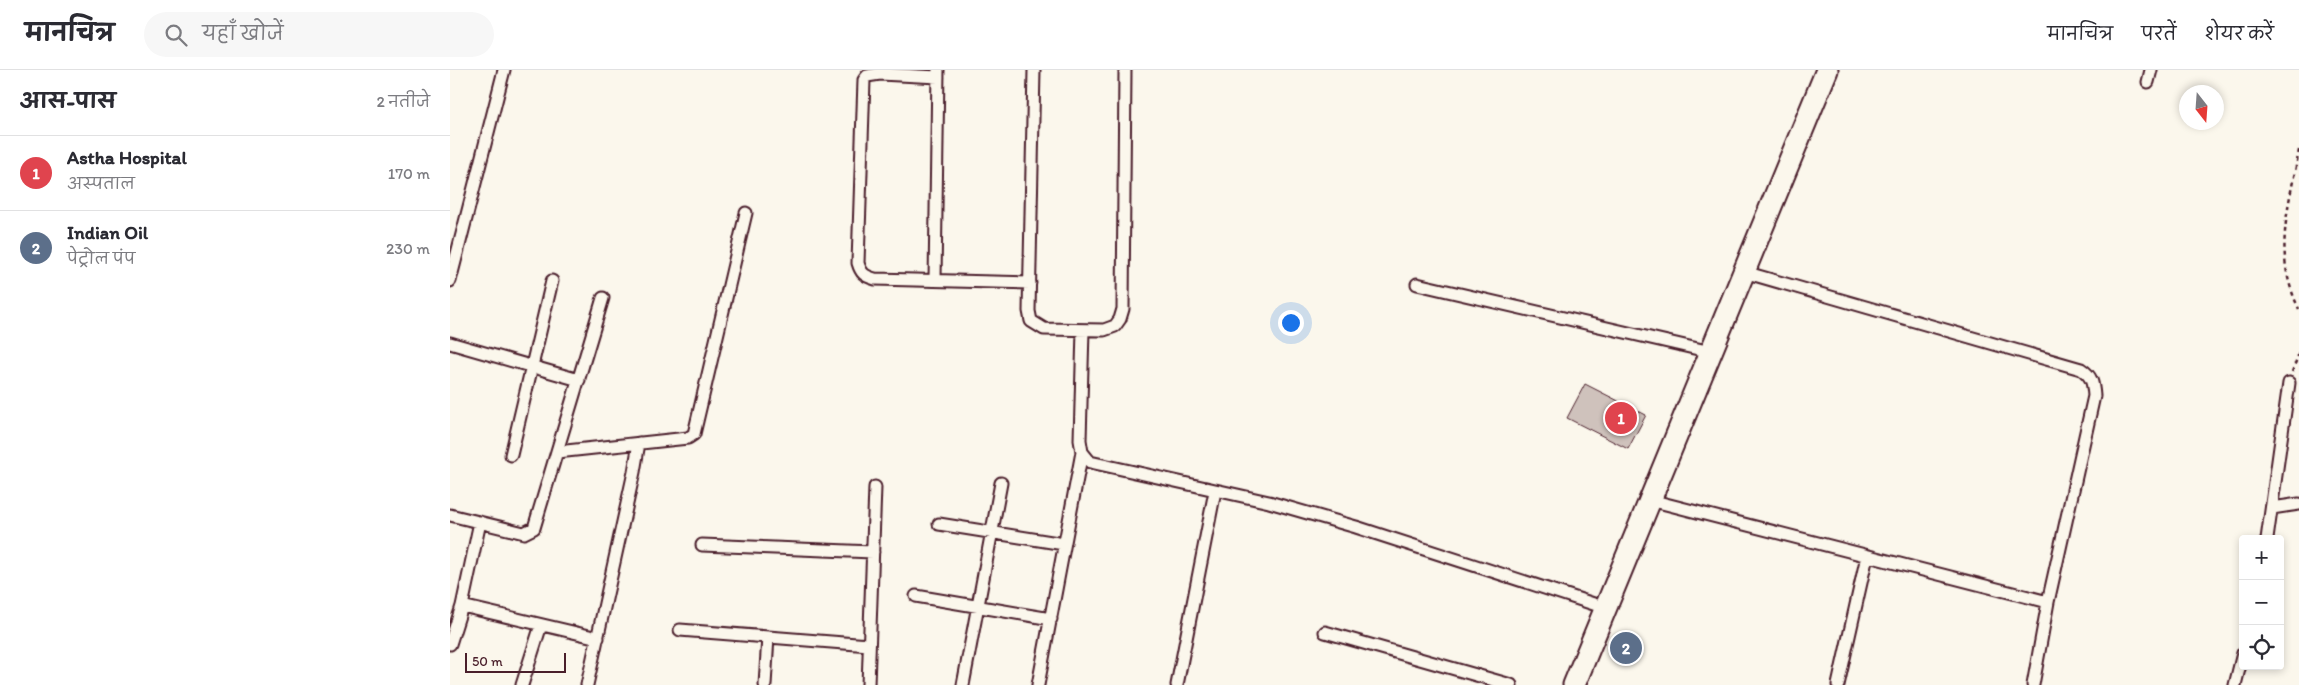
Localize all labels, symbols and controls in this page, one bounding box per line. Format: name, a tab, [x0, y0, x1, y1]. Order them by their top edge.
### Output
search box	[144, 12, 494, 57]
text: मानचित्र	[25, 18, 114, 47]
icon: search	[162, 21, 190, 49]
text: यहाँ खोजें	[202, 22, 283, 45]
text: मानचित्र	[2047, 23, 2113, 45]
text: परतें	[2141, 23, 2177, 45]
text: शेयर करें	[2205, 23, 2274, 45]
north arrow	[2179, 85, 2224, 130]
text: आस-पास	[20, 88, 116, 113]
text: 2 नतीजे	[376, 92, 430, 111]
text: Astha Hospital	[67, 146, 187, 169]
text: 1	[32, 164, 40, 183]
text: 170 m	[388, 164, 430, 183]
text: अस्पताल	[67, 174, 135, 193]
text: Indian Oil	[67, 221, 148, 244]
text: 2	[32, 239, 40, 258]
text: 230 m	[386, 239, 430, 258]
text: पेट्रोल पंप	[67, 249, 135, 268]
your location	[1278, 310, 1304, 336]
pin: 1	[1605, 399, 1637, 437]
map controls	[2239, 535, 2284, 670]
button: +	[2239, 535, 2284, 580]
button: −	[2239, 580, 2284, 625]
button: locate	[2239, 625, 2284, 670]
pin: 2	[1610, 629, 1642, 667]
scale bar	[465, 650, 566, 673]
text: 50 m	[472, 653, 503, 670]

